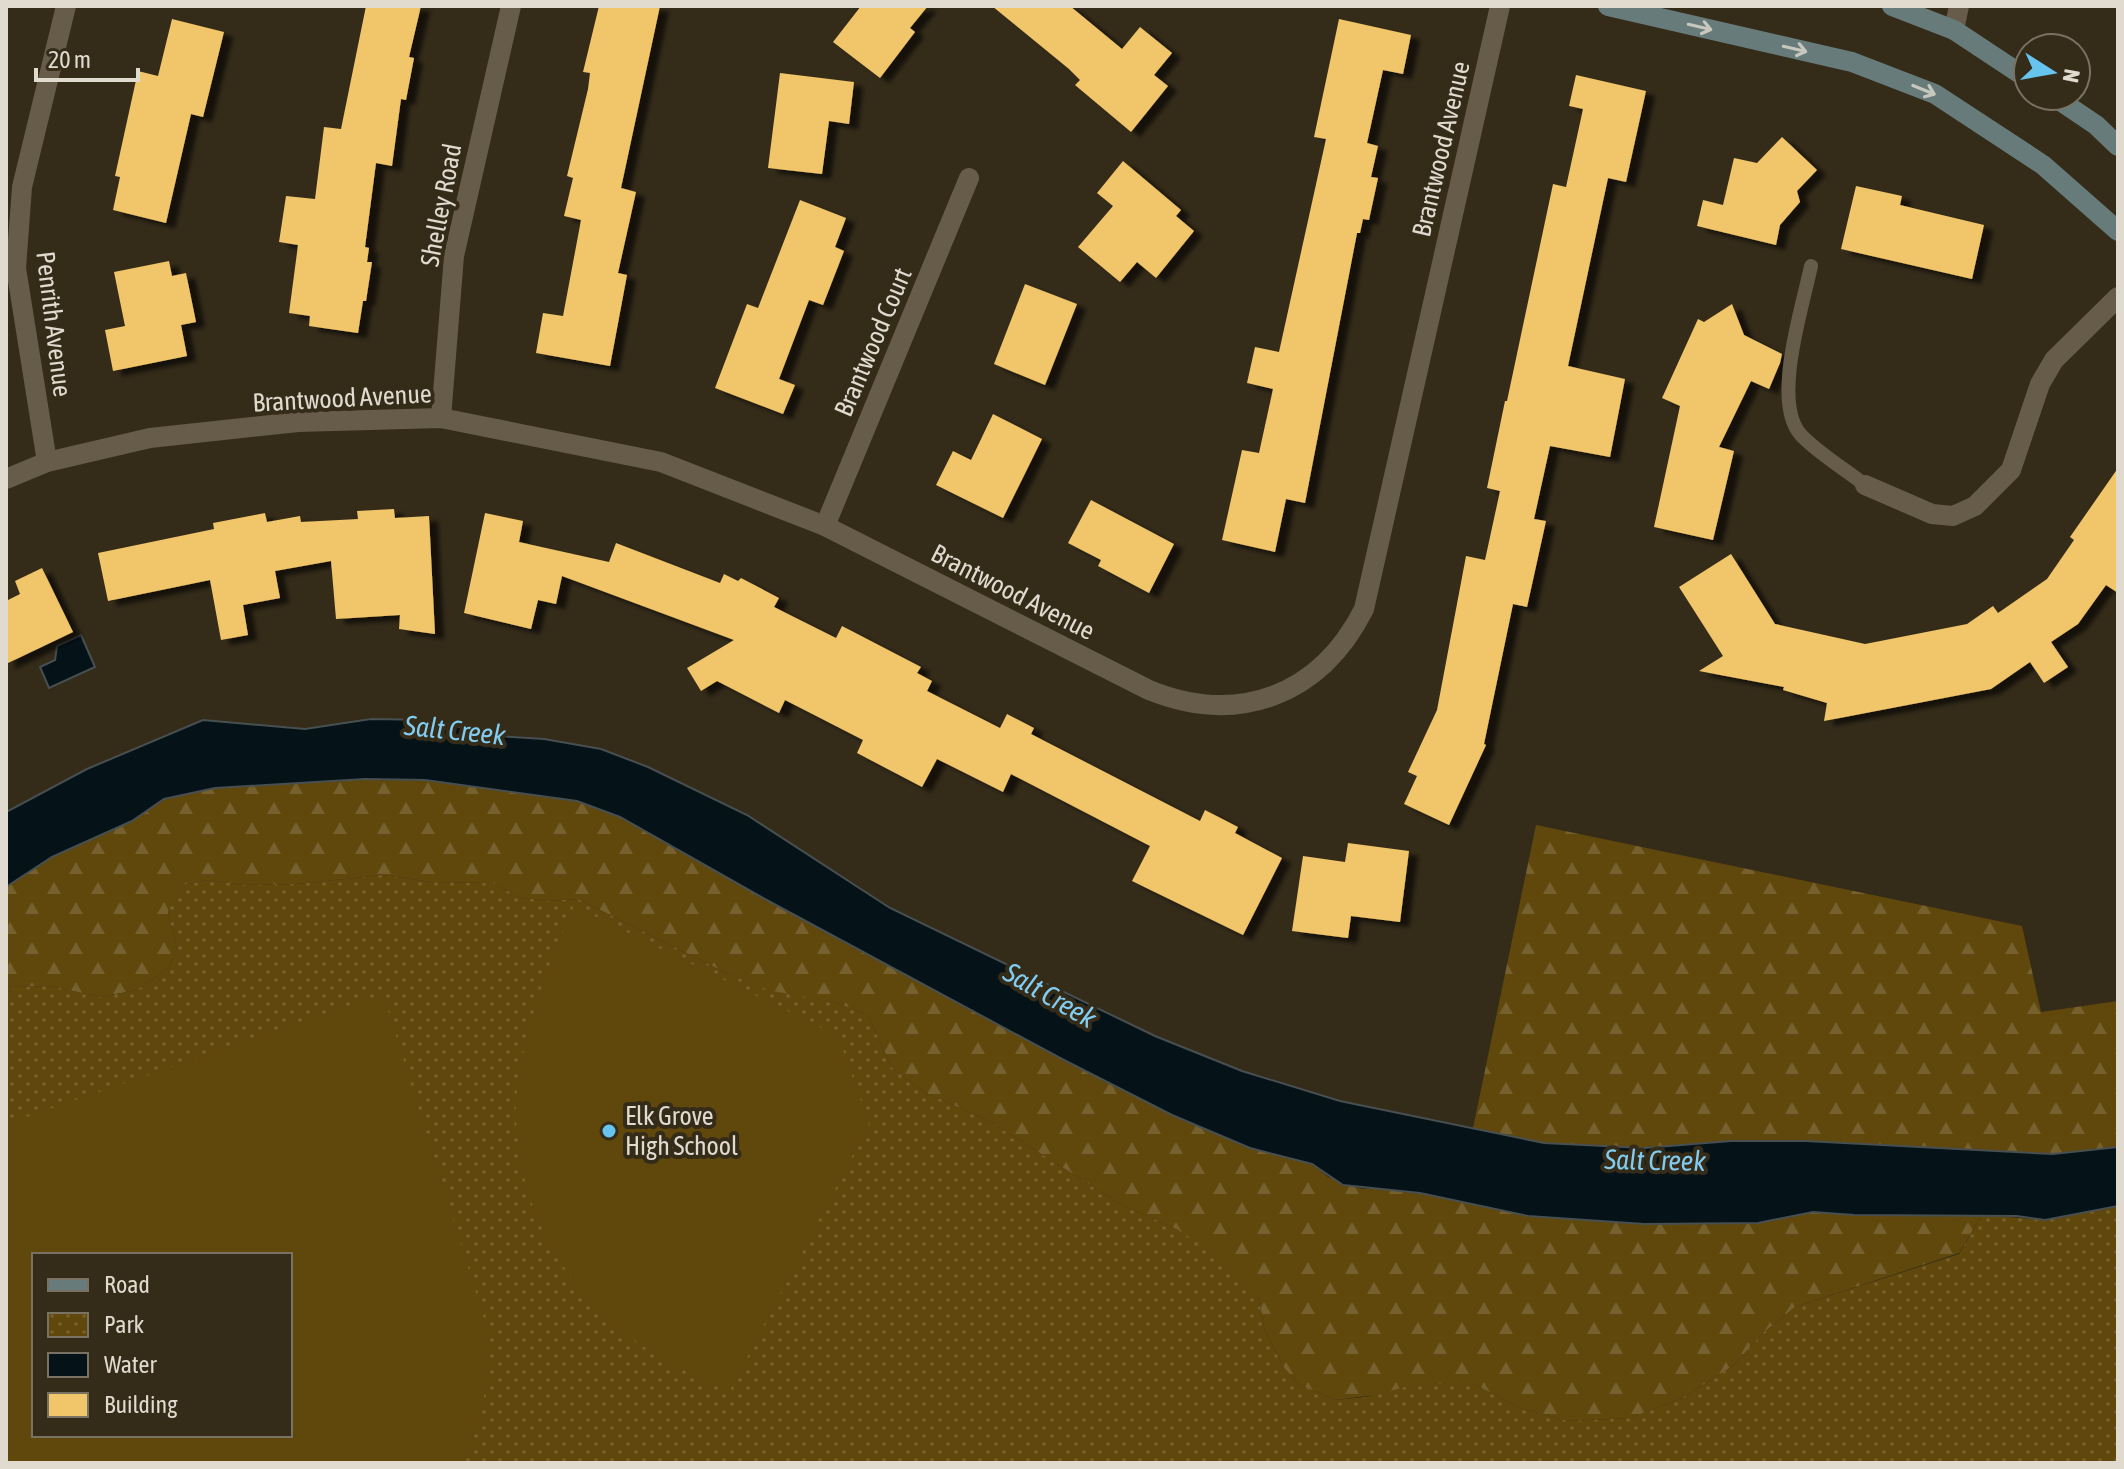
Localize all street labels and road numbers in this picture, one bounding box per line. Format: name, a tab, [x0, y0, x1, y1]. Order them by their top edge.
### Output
street label: Brantwood Avenue	[1406, 58, 1476, 240]
street label: Shelley Road	[414, 141, 468, 269]
street label: Penrith Avenue	[30, 250, 78, 398]
street label: Brantwood Court	[828, 263, 918, 421]
street label: Brantwood Avenue	[252, 378, 432, 418]
street label: Brantwood Avenue	[926, 538, 1100, 646]

